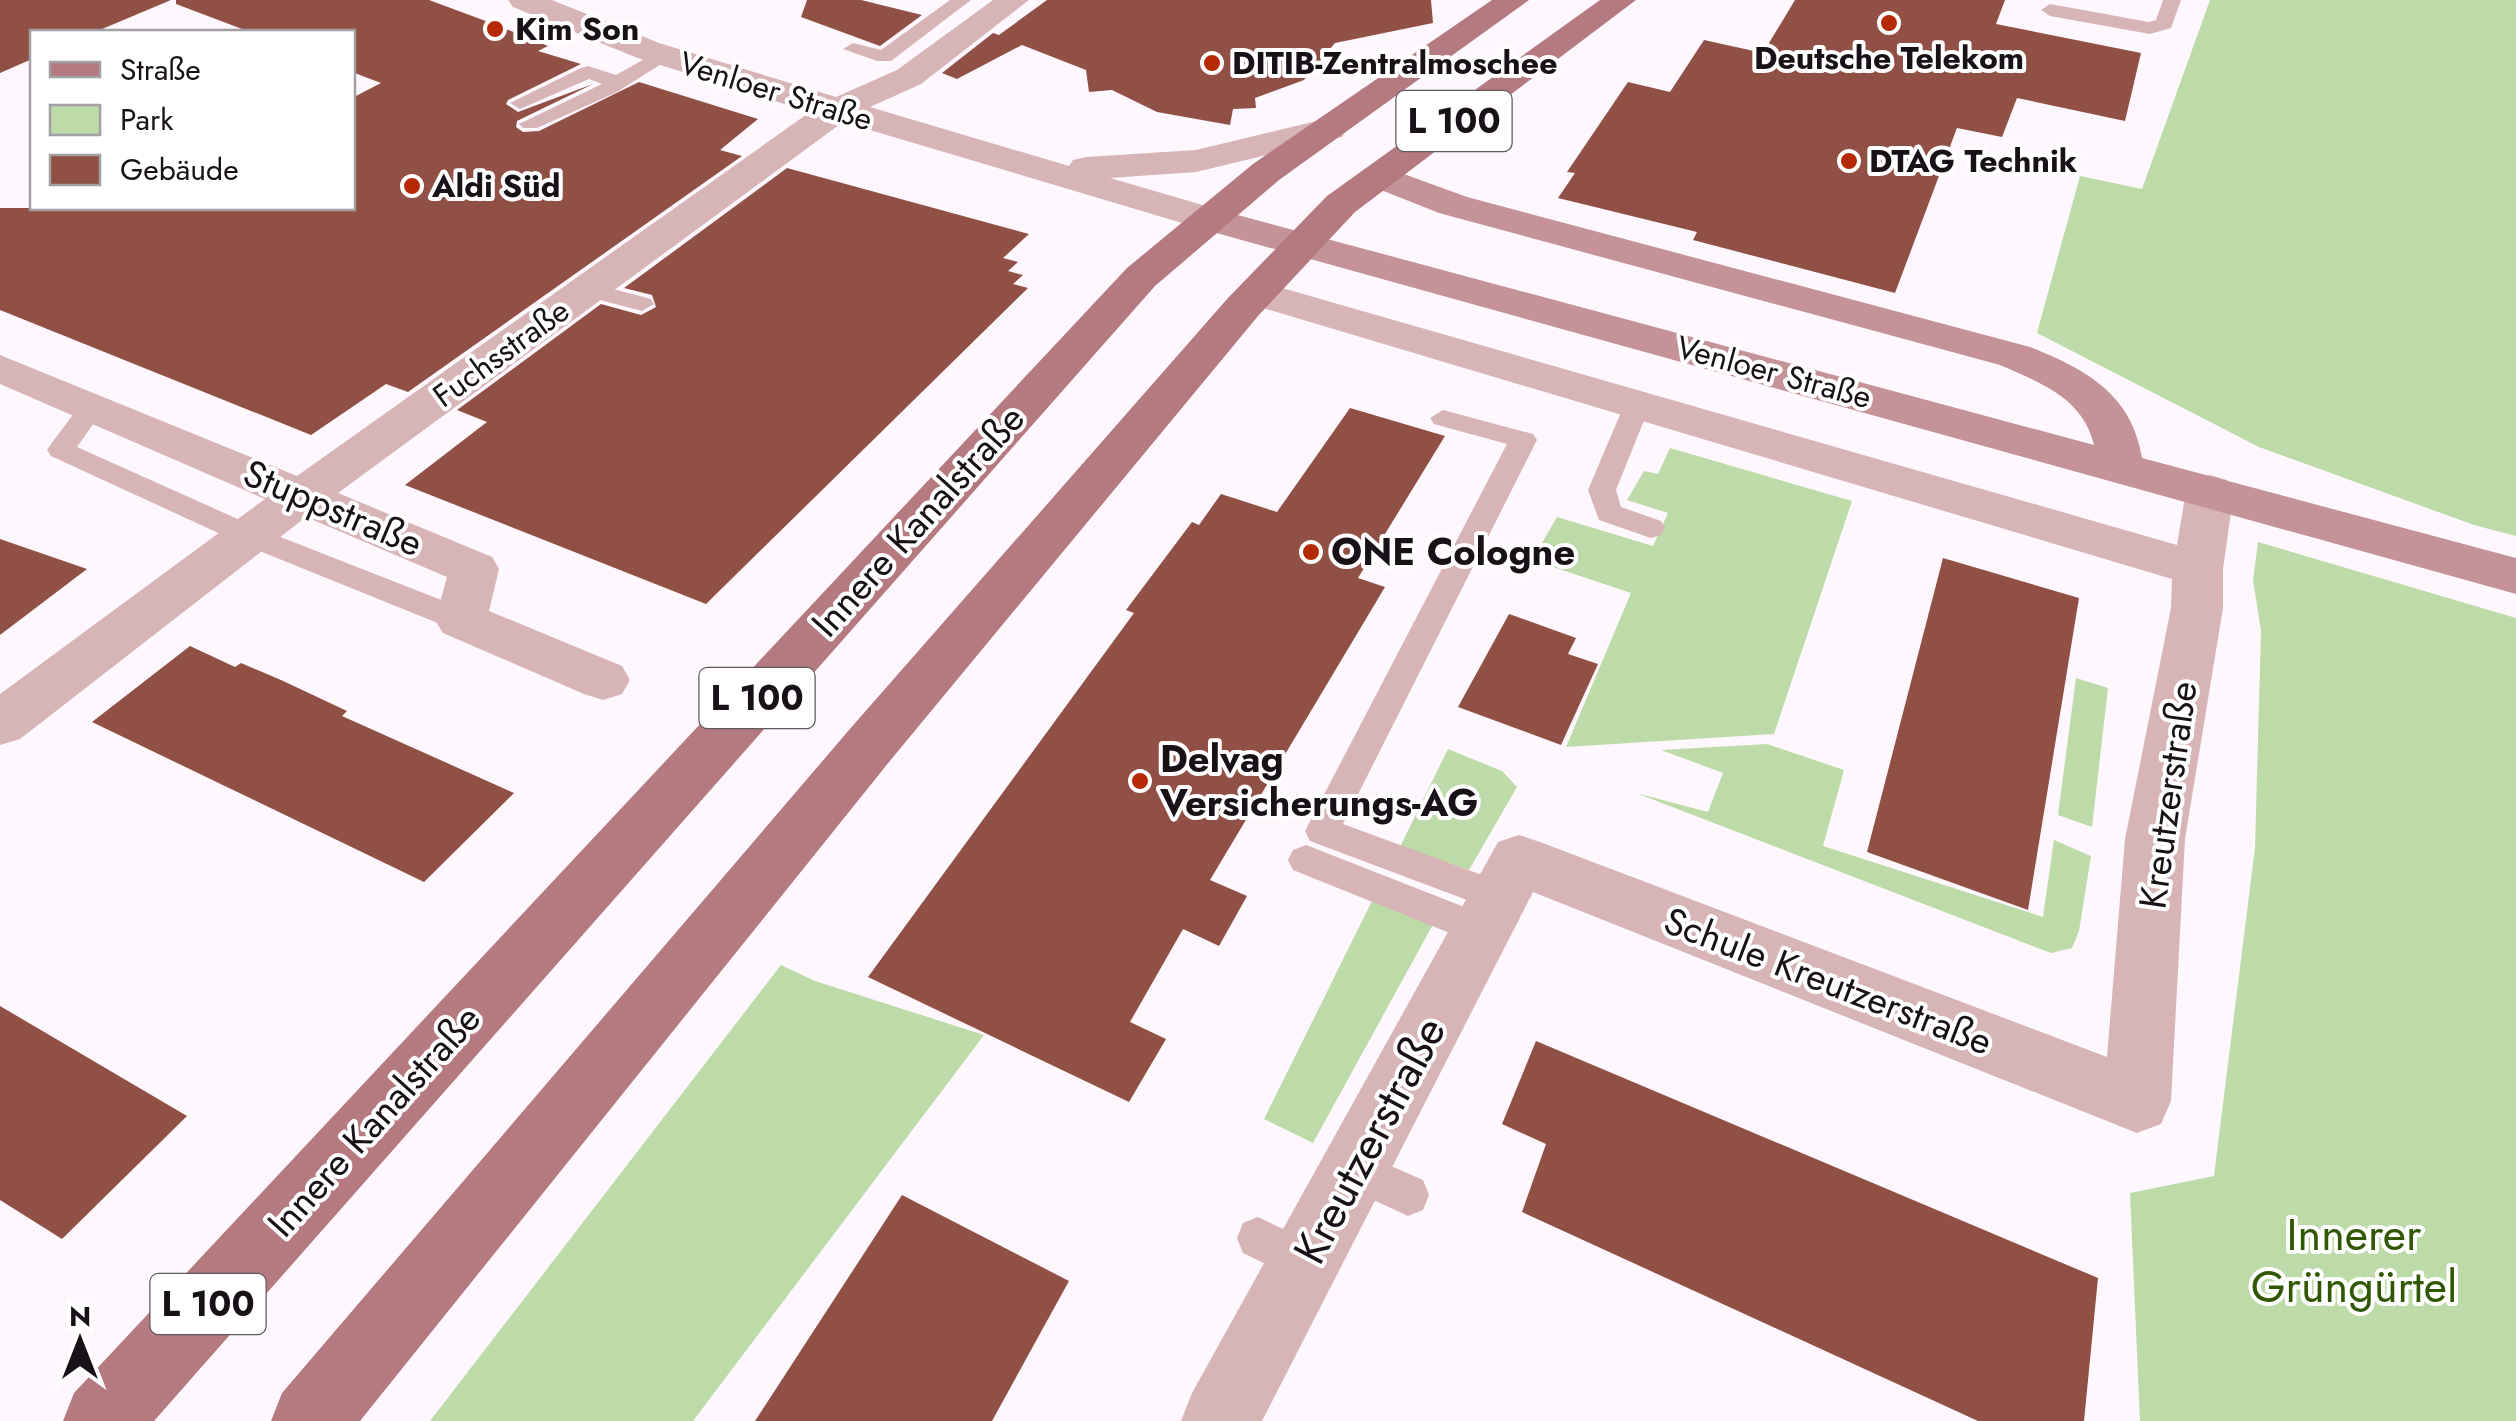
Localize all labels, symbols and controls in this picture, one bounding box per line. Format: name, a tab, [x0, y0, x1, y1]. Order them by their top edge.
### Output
place label: Kim Son	[515, 6, 639, 52]
marker: Deutsche Telekom	[1878, 12, 1900, 34]
marker: Kim Son	[484, 18, 506, 40]
legend	[30, 30, 355, 210]
place label: Deutsche Telekom	[1754, 35, 2024, 81]
street label: Venloer Straße	[674, 40, 878, 142]
place label: DITIB-Zentralmoschee	[1232, 40, 1557, 86]
text: Straße	[120, 48, 201, 91]
marker: DITIB-Zentralmoschee	[1201, 52, 1223, 74]
road number: L 100	[1396, 91, 1512, 151]
text: Park	[120, 98, 174, 141]
place label: DTAG Technik	[1869, 138, 2078, 184]
text: Gebäude	[120, 148, 239, 191]
marker: DTAG Technik	[1838, 150, 1860, 172]
place label: Aldi Süd	[431, 163, 560, 209]
marker: Aldi Süd	[401, 175, 423, 197]
street label: Fuchsstraße	[423, 288, 579, 418]
street label: Venloer Straße	[1672, 324, 1876, 420]
street label: Innere Kanalstraße	[798, 392, 1037, 649]
street label: Stuppstraße	[235, 445, 431, 570]
place label: ONE Cologne	[1331, 524, 1575, 579]
marker: ONE Cologne	[1300, 541, 1322, 563]
road number: L 100	[700, 668, 814, 728]
street label: Kreutzerstraße	[2124, 678, 2211, 912]
place label: Delvag Versicherungs-AG	[1159, 731, 1478, 830]
marker: Delvag Versicherungs-AG	[1129, 770, 1151, 792]
street label: Schule Kreutzerstraße	[1656, 893, 2000, 1068]
street label: Innere Kanalstraße	[254, 992, 493, 1249]
street label: Kreutzerstraße	[1277, 1005, 1462, 1275]
park label: Innerer Grüngürtel	[2251, 1202, 2457, 1319]
road number: L 100	[150, 1274, 266, 1334]
north arrow	[30, 1291, 130, 1391]
text: N	[69, 1296, 91, 1337]

